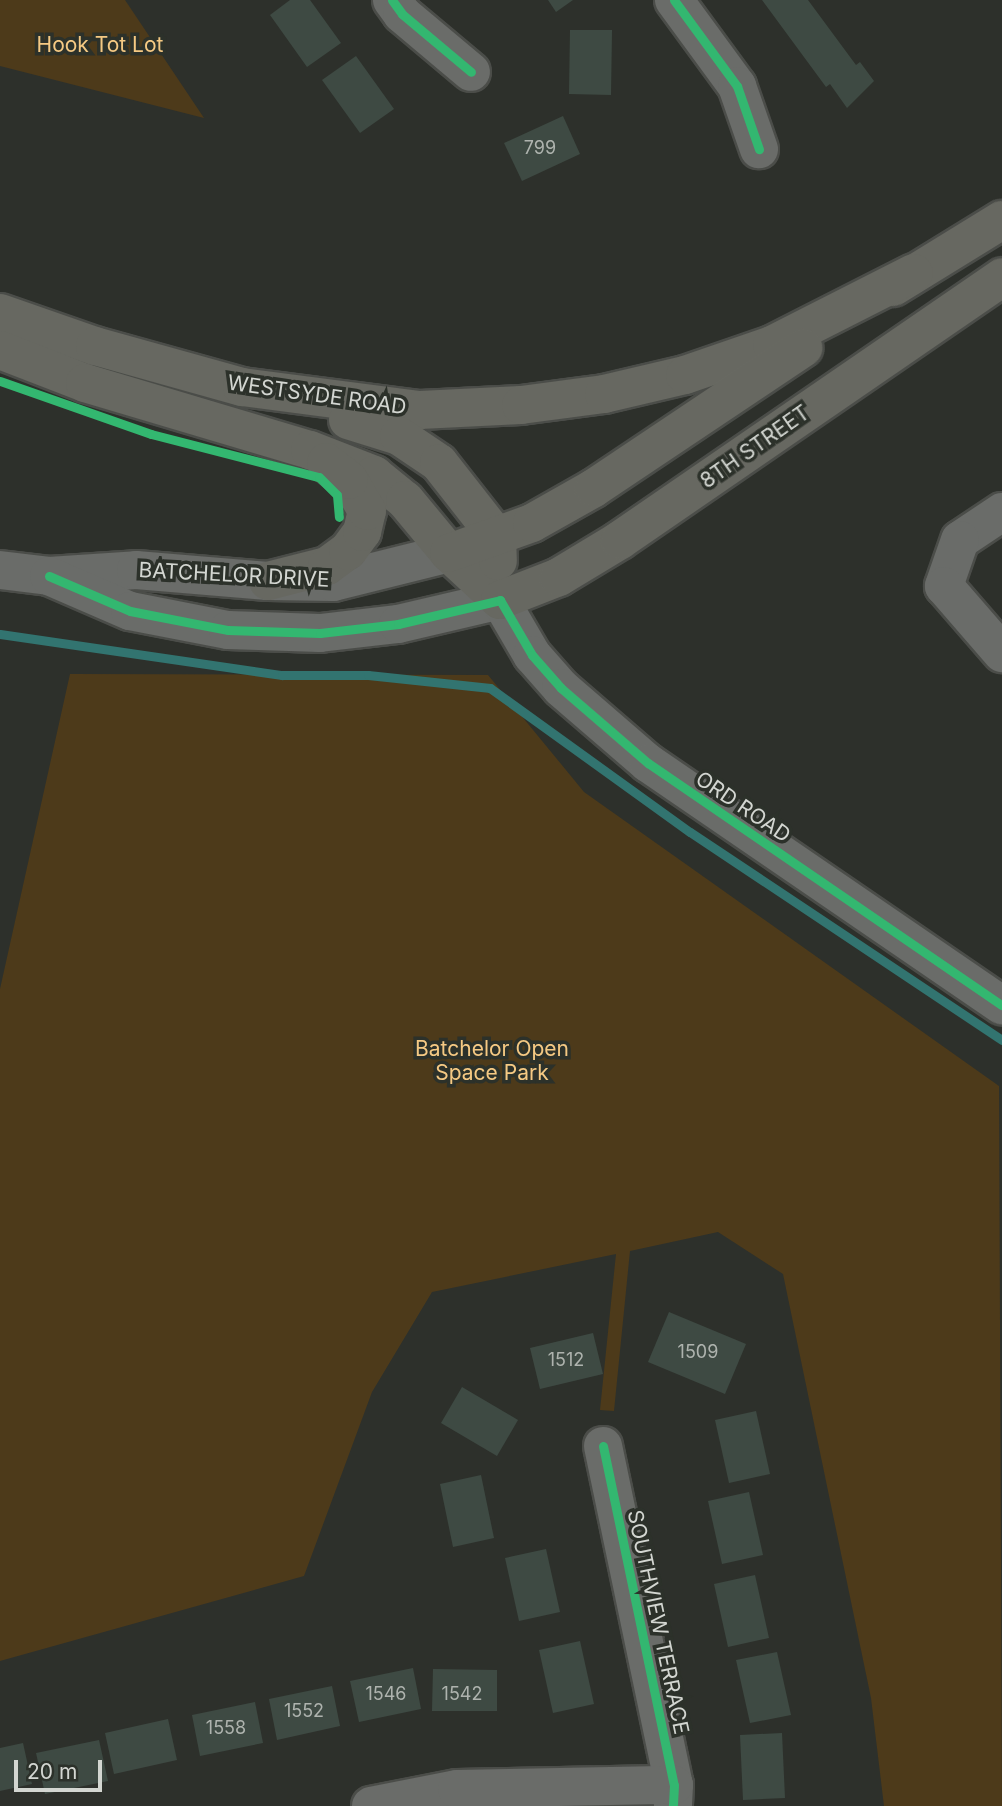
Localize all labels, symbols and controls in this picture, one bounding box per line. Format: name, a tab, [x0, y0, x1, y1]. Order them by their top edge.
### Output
park label: Hook Tot Lot	[37, 32, 163, 58]
house number: 799	[524, 137, 556, 159]
street label: WESTSYDE ROAD	[226, 370, 408, 420]
street label: 8TH STREET	[696, 400, 814, 494]
street label: BATCHELOR DRIVE	[138, 557, 330, 593]
street label: ORD ROAD	[691, 766, 795, 848]
park label: Batchelor Open Space Park	[415, 1036, 569, 1086]
house number: 1509	[678, 1341, 718, 1363]
house number: 1512	[548, 1349, 584, 1371]
street label: SOUTHVIEW TERRACE	[622, 1508, 694, 1736]
house number: 1546	[365, 1683, 407, 1705]
house number: 1542	[442, 1683, 482, 1705]
house number: 1552	[284, 1700, 324, 1722]
house number: 1558	[206, 1717, 246, 1739]
scale bar	[18, 1746, 105, 1790]
text: 20 m	[27, 1759, 77, 1784]

